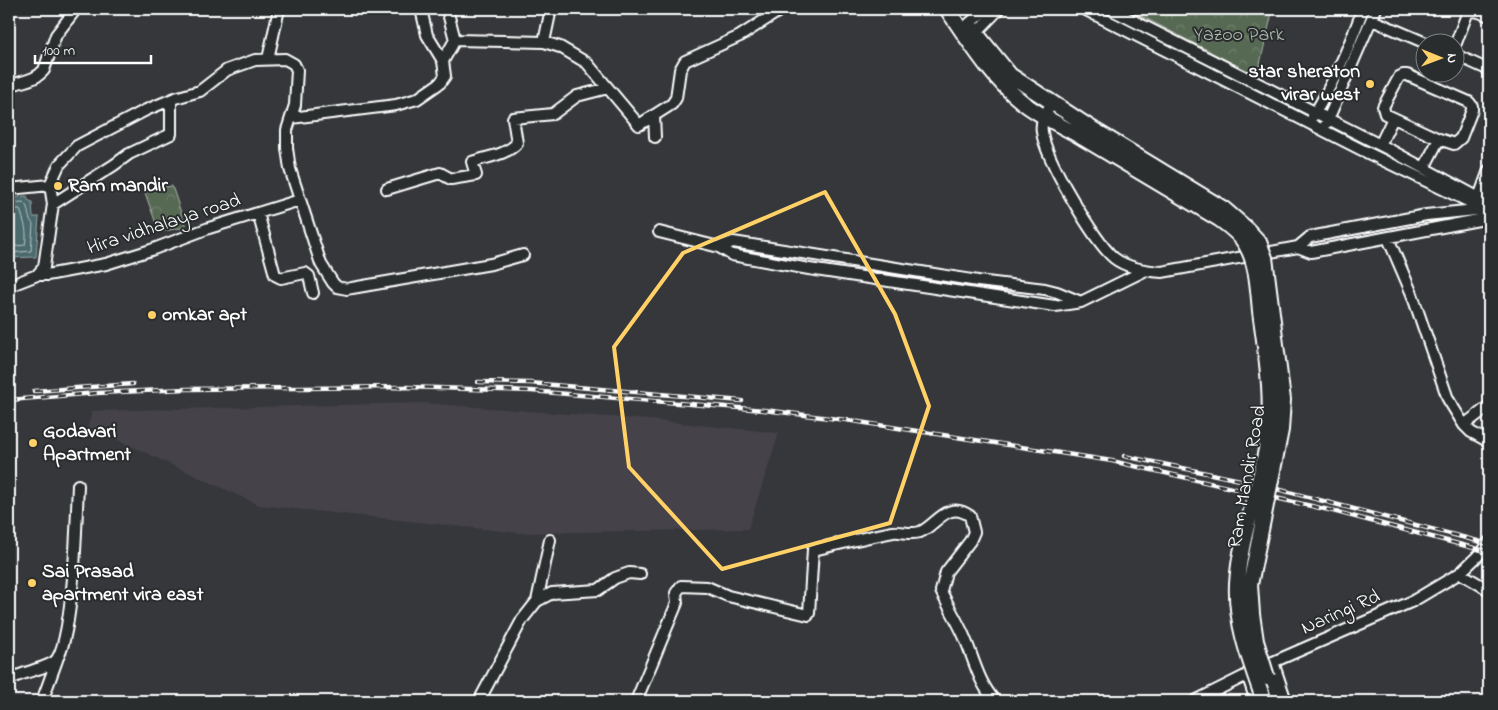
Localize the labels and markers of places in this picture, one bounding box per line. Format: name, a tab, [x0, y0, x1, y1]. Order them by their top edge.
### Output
place label: star sheraton virar west	[1248, 58, 1360, 110]
marker: star sheraton virar west	[1364, 78, 1376, 90]
place label: Ram mandir	[68, 172, 168, 201]
marker: Ram mandir	[52, 180, 64, 192]
place label: omkar apt	[162, 301, 247, 330]
marker: omkar apt	[146, 309, 158, 321]
place label: Godavari Apartment	[43, 418, 131, 470]
marker: Godavari Apartment	[27, 437, 39, 449]
place label: Sai Prasad apartment vira east	[42, 558, 204, 610]
marker: Sai Prasad apartment vira east	[26, 577, 38, 589]

